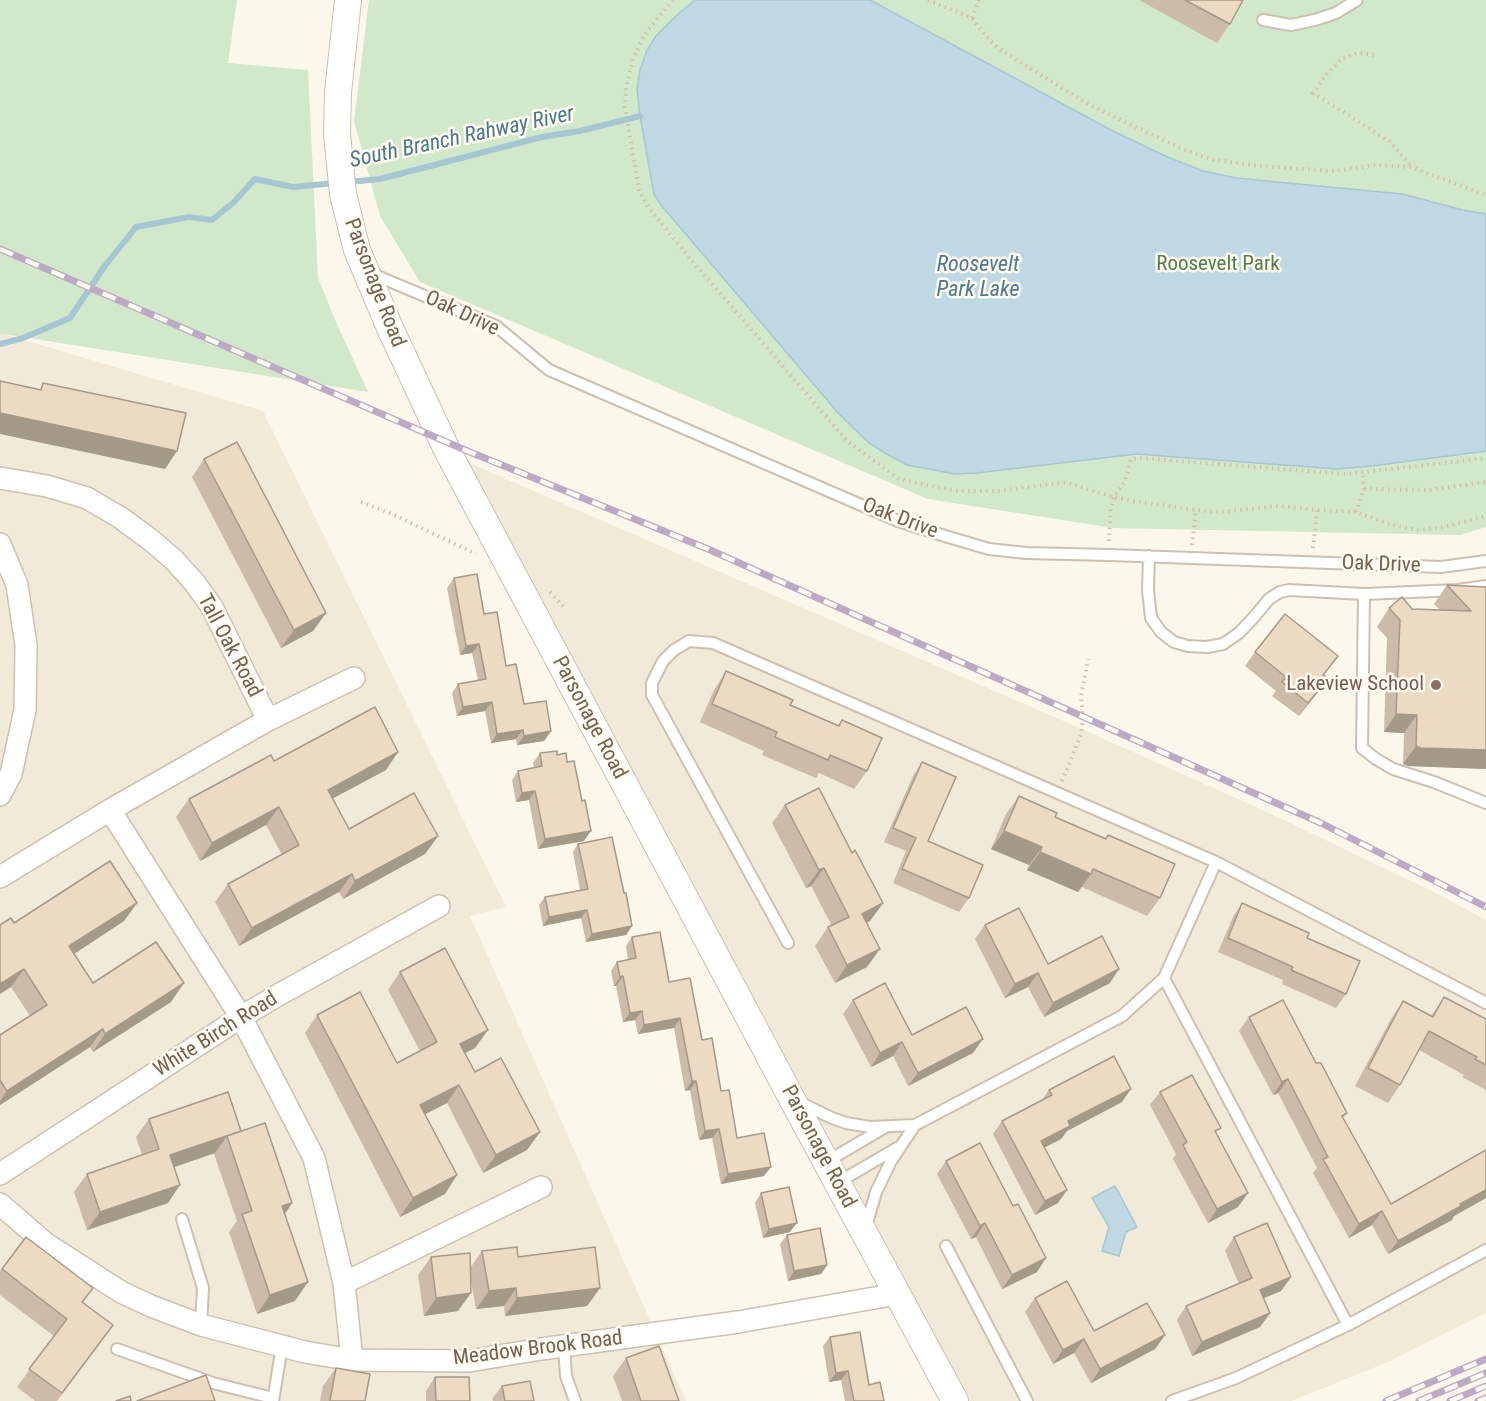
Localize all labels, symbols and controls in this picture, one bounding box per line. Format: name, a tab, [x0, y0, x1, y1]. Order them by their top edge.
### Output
water label: South Branch Rahway River	[347, 101, 577, 175]
street label: Parsonage Road	[338, 215, 410, 351]
water label: Roosevelt Park Lake	[937, 252, 1019, 304]
park label: Roosevelt Park	[1156, 252, 1280, 278]
street label: Oak Drive	[421, 286, 503, 342]
street label: Oak Drive	[859, 493, 941, 545]
street label: Oak Drive	[1341, 551, 1421, 579]
street label: Tall Oak Road	[191, 590, 267, 702]
street label: Parsonage Road	[546, 652, 632, 784]
place label: Lakeview School	[1286, 672, 1424, 698]
marker: Lakeview School	[1429, 678, 1443, 692]
street label: White Birch Road	[149, 987, 283, 1083]
street label: Parsonage Road	[775, 1081, 861, 1213]
street label: Meadow Brook Road	[452, 1326, 624, 1372]

